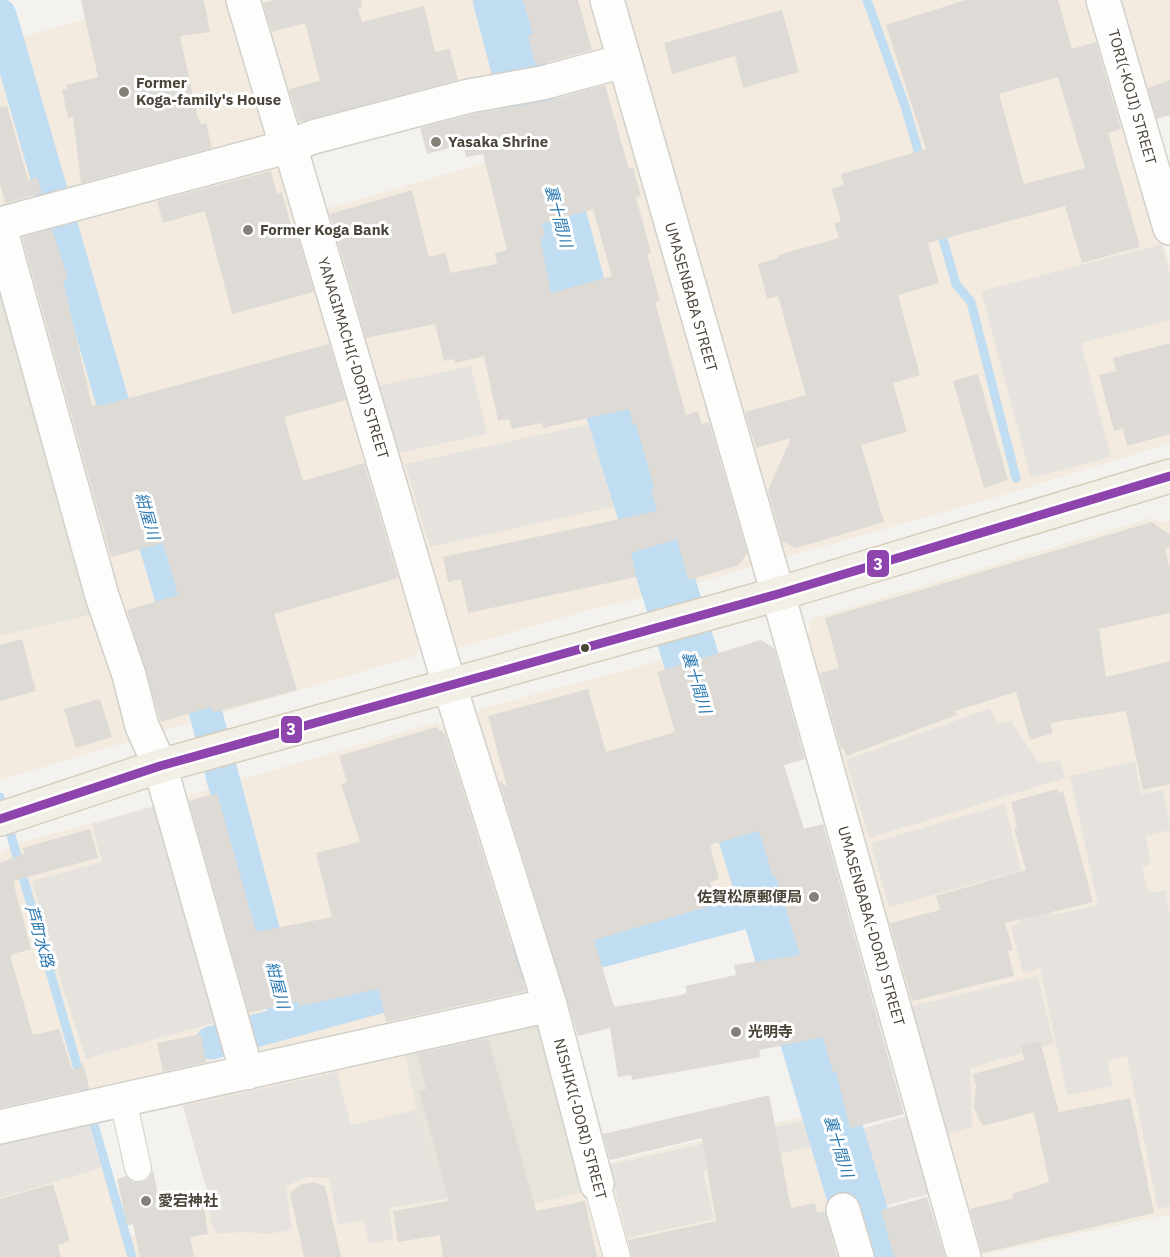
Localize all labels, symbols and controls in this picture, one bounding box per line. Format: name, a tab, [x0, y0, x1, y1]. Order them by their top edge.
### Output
street label: TORI(-KOJI) STREET	[1104, 27, 1161, 167]
place label: Former Koga-family's House	[136, 73, 281, 109]
marker: Former Koga-family's House	[117, 85, 131, 99]
place label: Yasaka Shrine	[448, 132, 548, 151]
marker: Yasaka Shrine	[429, 135, 443, 149]
water label: 裏十間川	[541, 182, 577, 251]
place label: Former Koga Bank	[260, 220, 390, 239]
street label: UMASENBABA STREET	[661, 220, 722, 374]
marker: Former Koga Bank	[241, 223, 255, 237]
street label: YANAGIMACHI(-DORI) STREET	[314, 255, 393, 462]
water label: 紺屋川	[132, 490, 165, 544]
line badge: 3	[866, 549, 890, 578]
text: 3	[873, 554, 883, 574]
unlabelled marker	[579, 642, 591, 654]
water label: 裏十間川	[678, 648, 717, 717]
line badge: 3	[280, 715, 303, 744]
text: 3	[286, 719, 296, 739]
street label: UMASENBABA(-DORI) STREET	[834, 824, 909, 1028]
place label: 佐賀松原郵便局	[697, 887, 802, 906]
marker: 佐賀松原郵便局	[807, 890, 821, 904]
water label: 芦町水路	[22, 902, 59, 971]
water label: 紺屋川	[262, 959, 294, 1013]
place label: 光明寺	[748, 1022, 793, 1041]
marker: 光明寺	[729, 1025, 743, 1039]
street label: NISHIKI(-DORI) STREET	[550, 1036, 611, 1202]
water label: 裏十間川	[820, 1112, 859, 1181]
place label: 愛宕神社	[158, 1191, 218, 1210]
marker: 愛宕神社	[139, 1194, 153, 1208]

